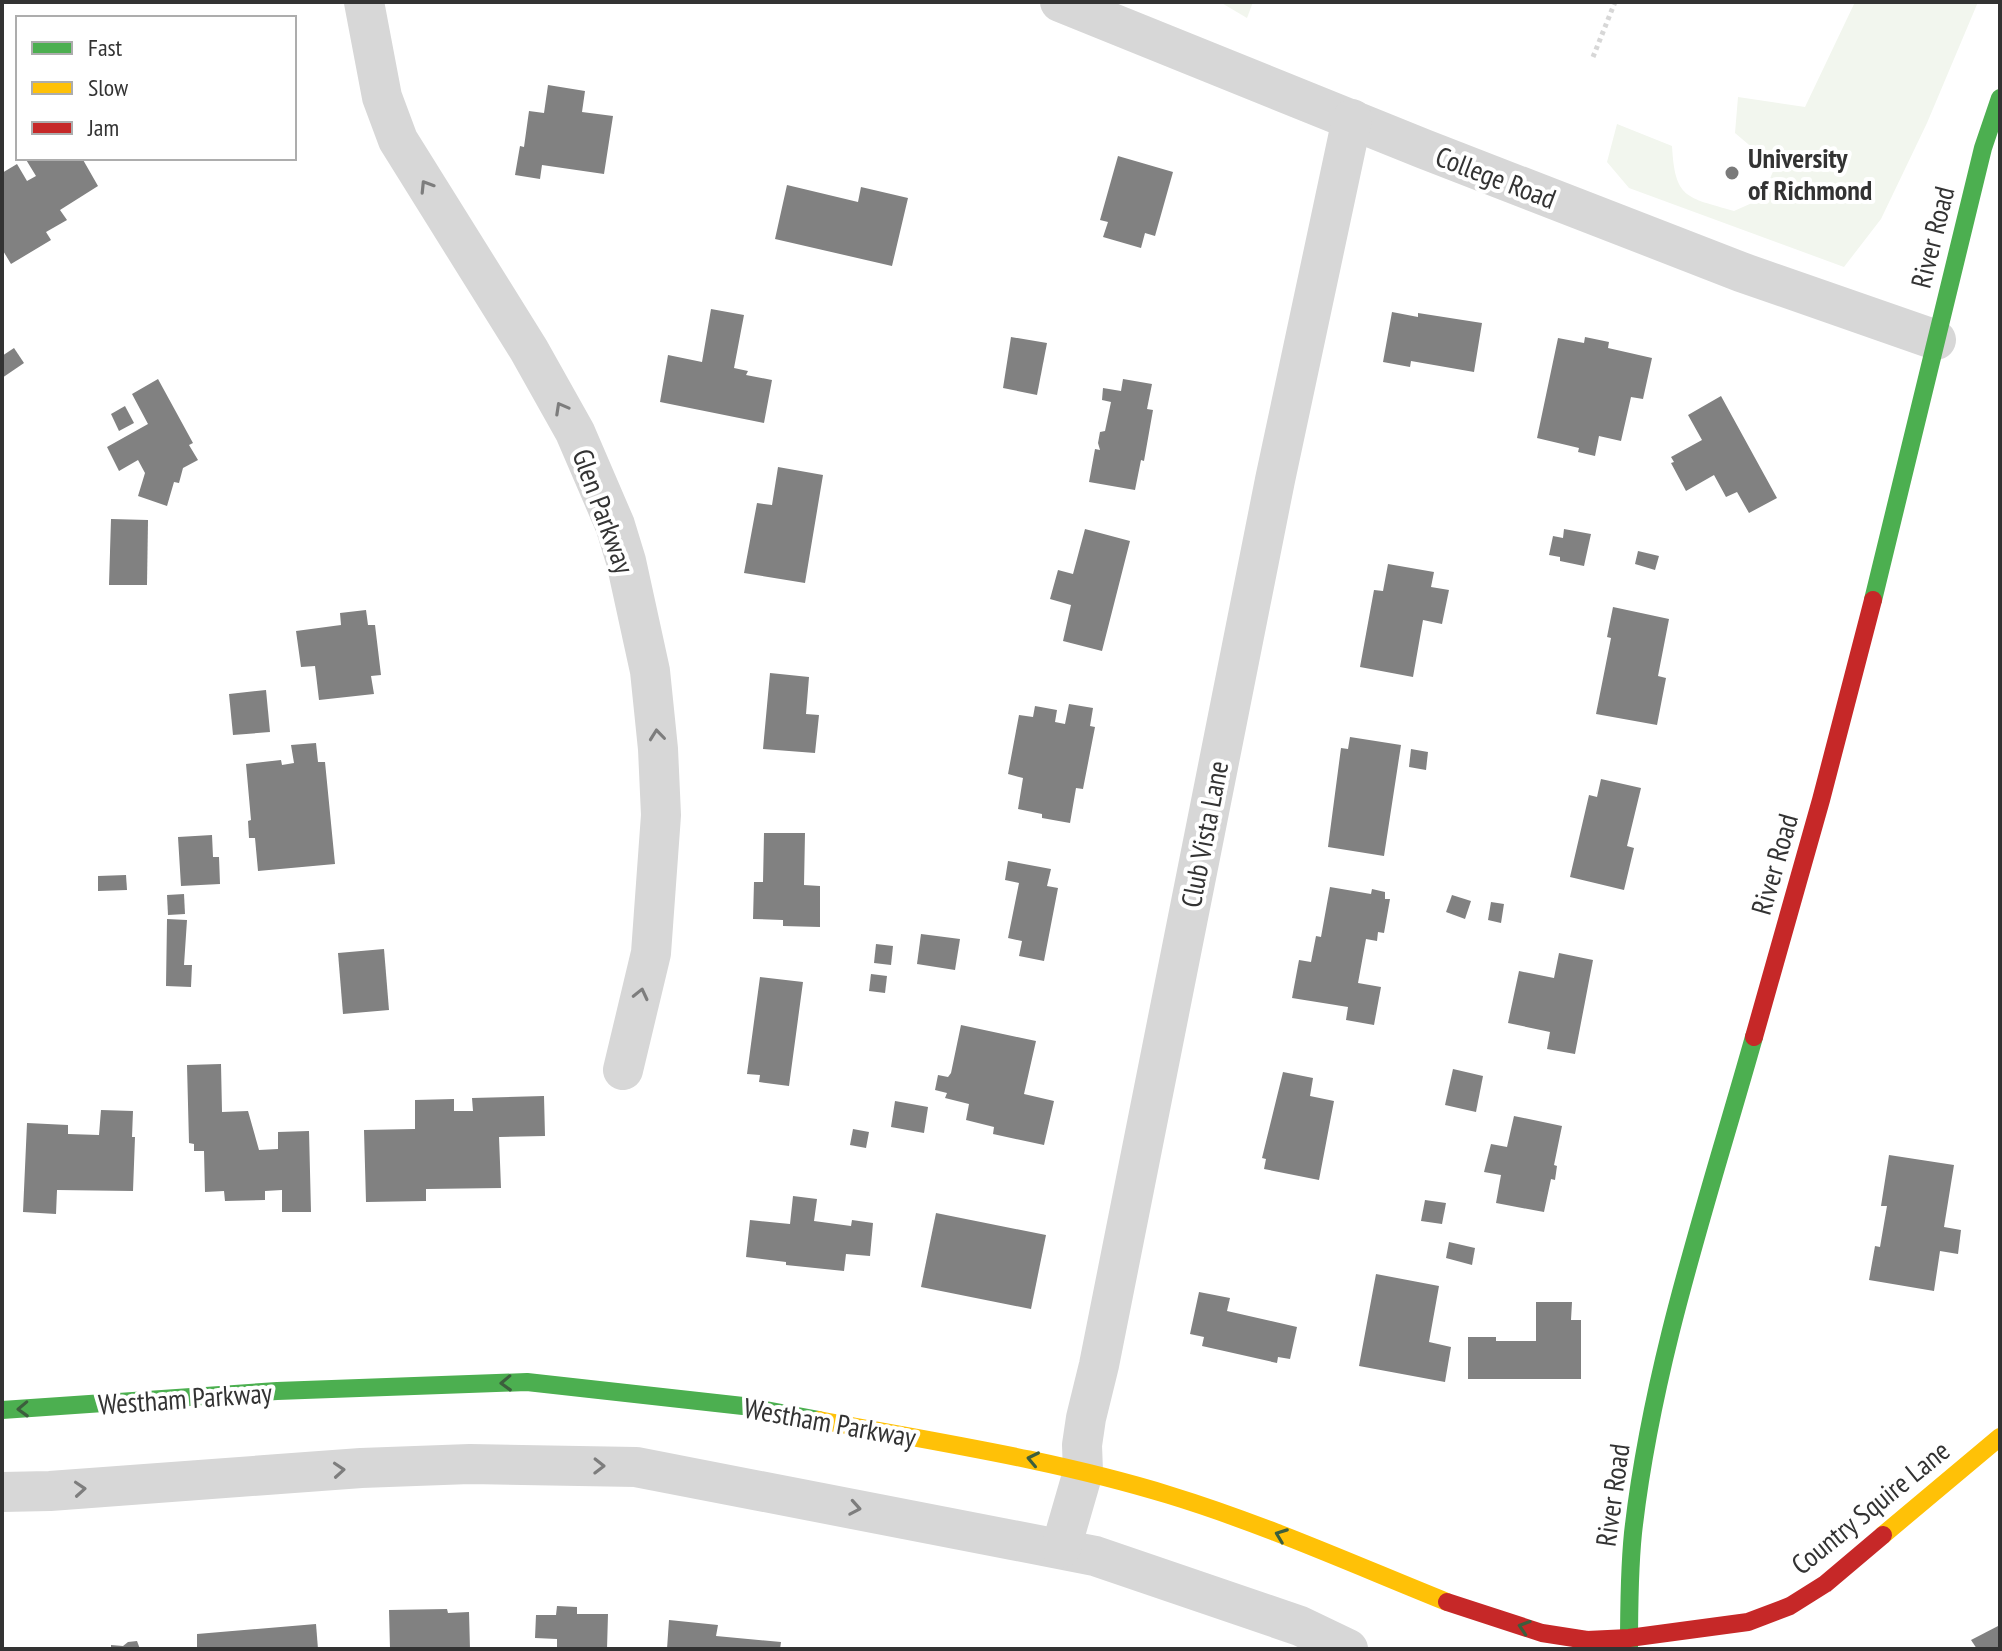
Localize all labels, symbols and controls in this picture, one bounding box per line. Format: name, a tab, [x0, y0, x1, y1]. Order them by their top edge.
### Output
legend	[16, 16, 296, 160]
text: Fast	[88, 32, 123, 63]
text: Slow	[88, 72, 129, 103]
text: Jam	[87, 112, 119, 143]
street label: College Road	[1431, 137, 1561, 217]
place label: University of Richmond	[1748, 139, 1872, 208]
marker: University of Richmond	[1723, 164, 1741, 182]
one-way arrow	[421, 180, 436, 194]
street label: River Road	[1902, 182, 1962, 292]
one-way arrow	[555, 402, 571, 417]
street label: Glen Parkway	[564, 444, 644, 579]
one-way arrow	[648, 729, 665, 742]
street label: Club Vista Lane	[1172, 758, 1236, 910]
street label: River Road	[1742, 809, 1806, 919]
one-way arrow	[632, 987, 649, 1001]
street label: Westham Parkway	[97, 1373, 274, 1423]
one-way arrow	[499, 1374, 512, 1391]
street label: Westham Parkway	[741, 1389, 919, 1455]
one-way arrow	[16, 1401, 29, 1418]
street label: Country Squire Lane	[1783, 1432, 1957, 1582]
street label: River Road	[1586, 1441, 1638, 1549]
one-way arrow	[1026, 1451, 1040, 1468]
one-way arrow	[593, 1457, 606, 1475]
one-way arrow	[333, 1461, 346, 1478]
one-way arrow	[74, 1481, 87, 1498]
one-way arrow	[849, 1498, 862, 1515]
one-way arrow	[1275, 1528, 1289, 1545]
one-way arrow	[1518, 1620, 1532, 1636]

